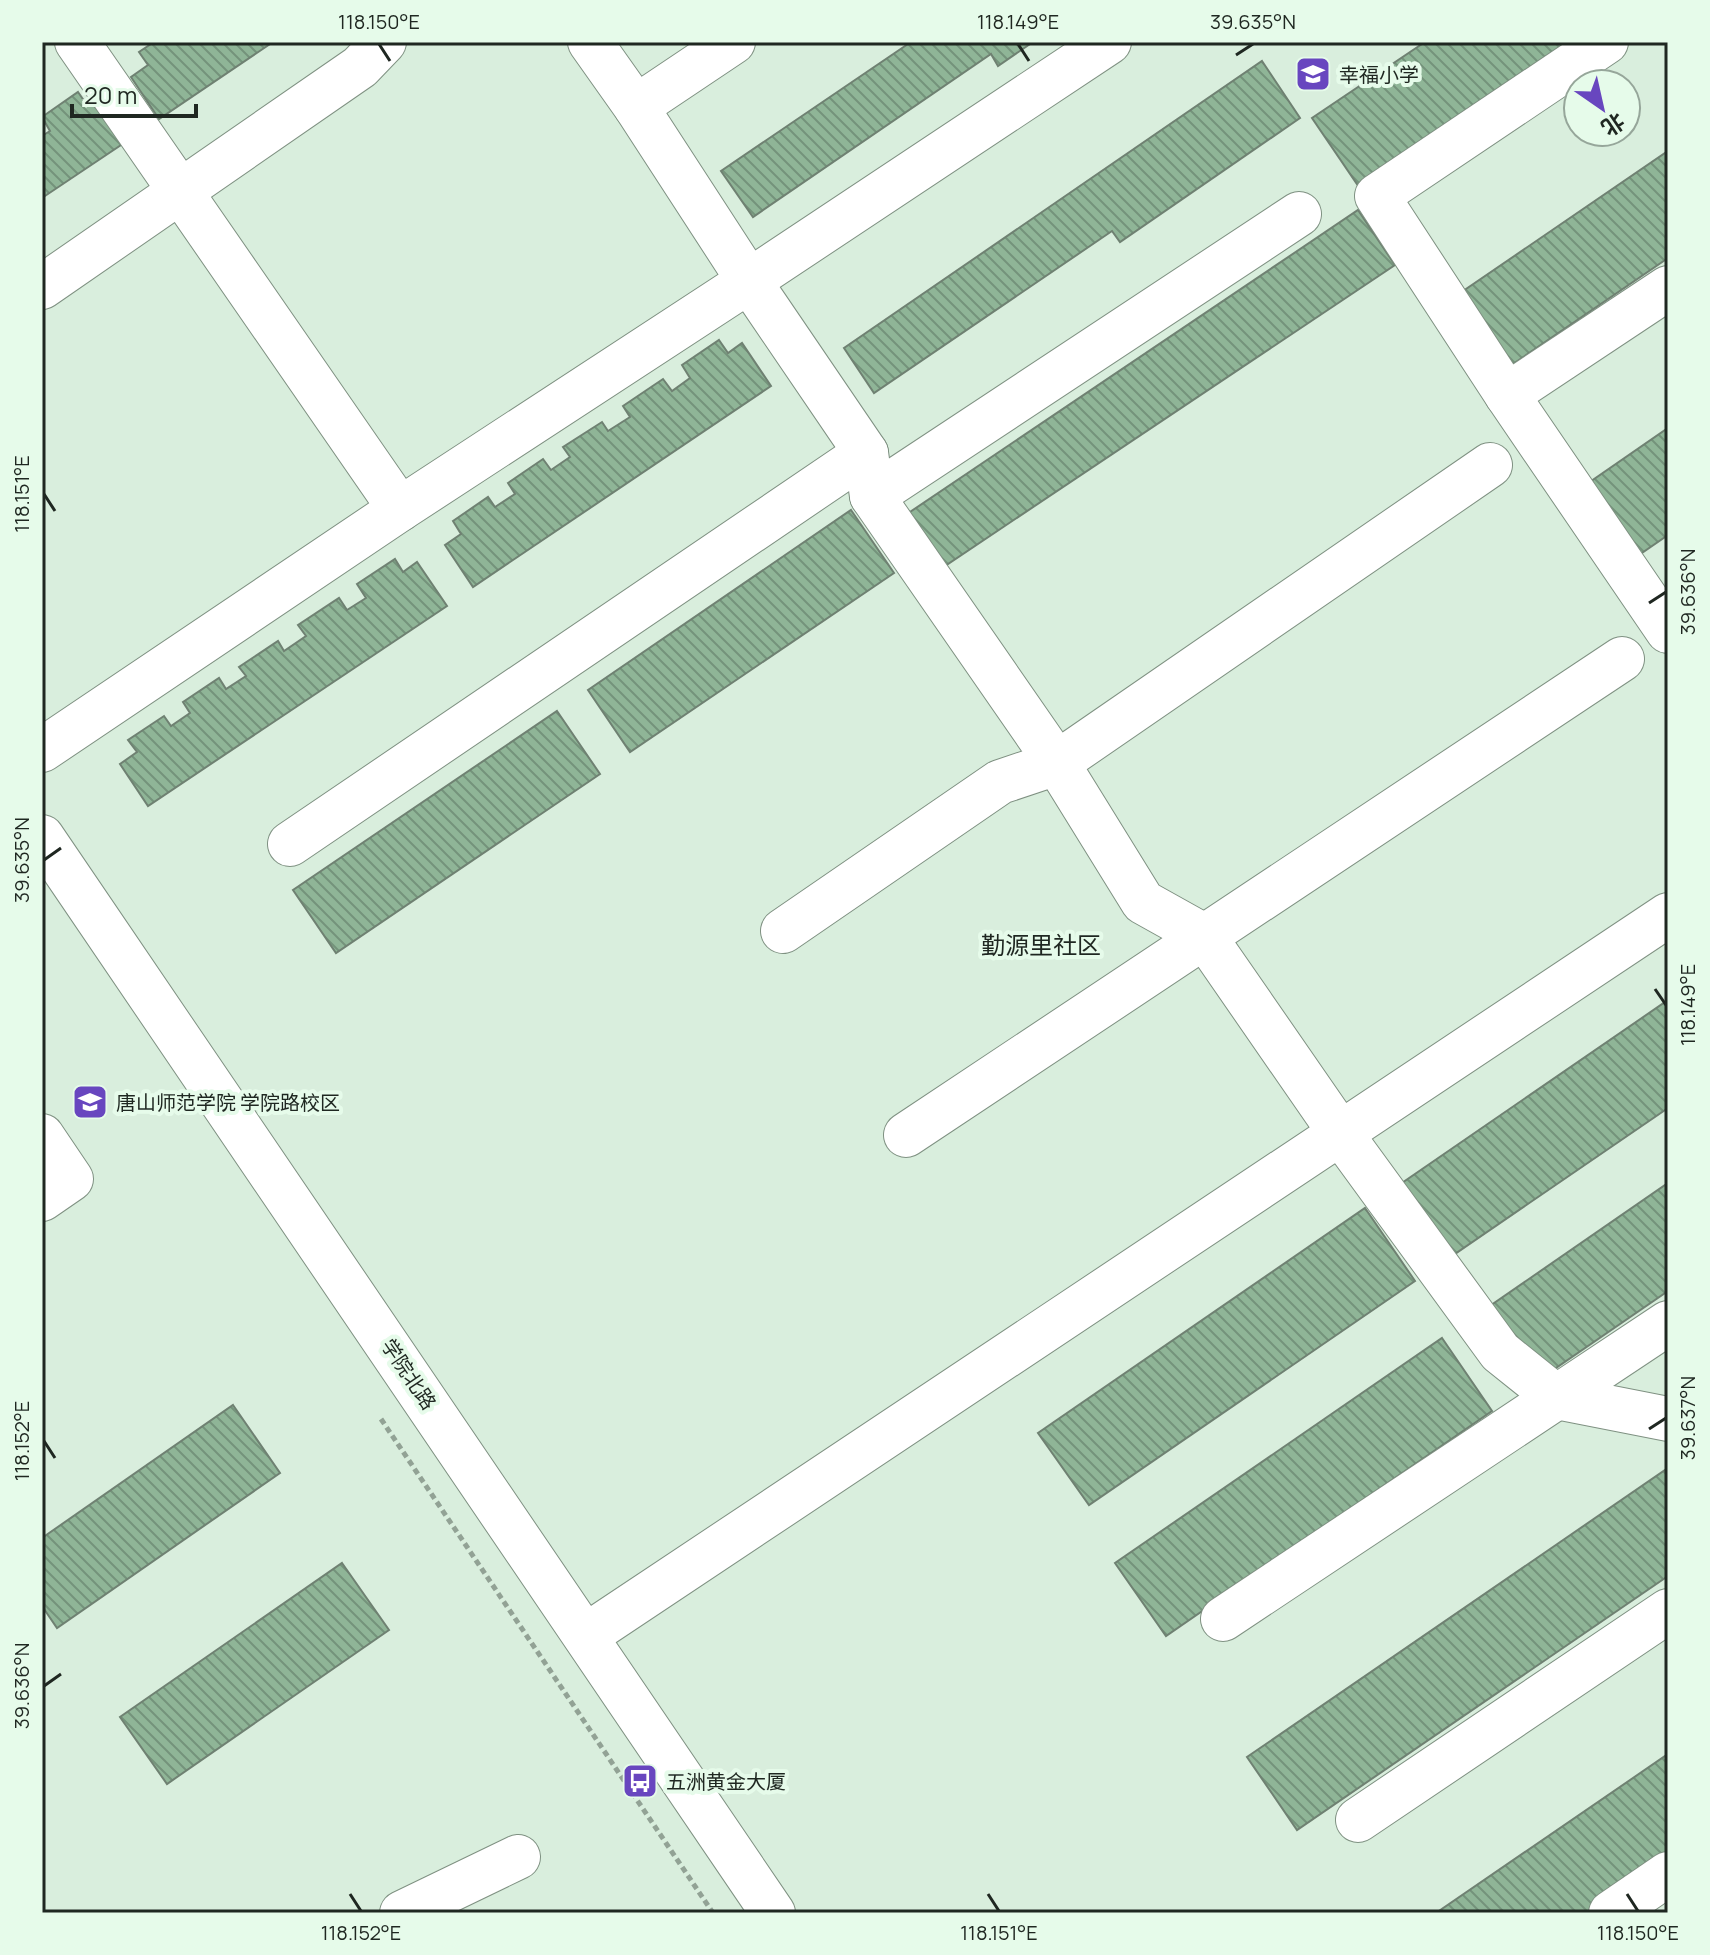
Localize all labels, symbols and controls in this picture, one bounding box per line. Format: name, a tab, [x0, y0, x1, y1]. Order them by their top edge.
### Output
text: 118.150°E	[338, 8, 420, 35]
text: 118.149°E	[977, 8, 1059, 35]
text: 39.635°N	[1210, 8, 1296, 35]
school or university icon: 幸福小学	[1294, 55, 1332, 93]
place label: 幸福小学	[1339, 61, 1419, 88]
scale bar	[72, 68, 196, 118]
north arrow	[1562, 68, 1642, 148]
text: 20 m	[84, 78, 137, 111]
text: 北	[1596, 106, 1631, 143]
text: 118.151°E	[8, 455, 35, 533]
text: 39.636°N	[1674, 549, 1701, 635]
text: 39.635°N	[8, 817, 35, 903]
district label: 勤源里社区	[981, 928, 1101, 961]
text: 118.149°E	[1674, 964, 1701, 1046]
school or university icon: 唐山师范学院 学院路校区	[71, 1083, 109, 1121]
place label: 唐山师范学院 学院路校区	[116, 1089, 340, 1116]
street label: 学院北路	[375, 1333, 443, 1415]
text: 39.637°N	[1674, 1376, 1701, 1460]
text: 118.152°E	[8, 1401, 35, 1481]
text: 39.636°N	[8, 1643, 35, 1729]
bus stop icon: 五洲黄金大厦	[621, 1762, 659, 1800]
place label: 五洲黄金大厦	[666, 1768, 786, 1795]
text: 118.152°E	[321, 1919, 401, 1946]
text: 118.151°E	[960, 1919, 1038, 1946]
text: 118.150°E	[1597, 1919, 1679, 1946]

